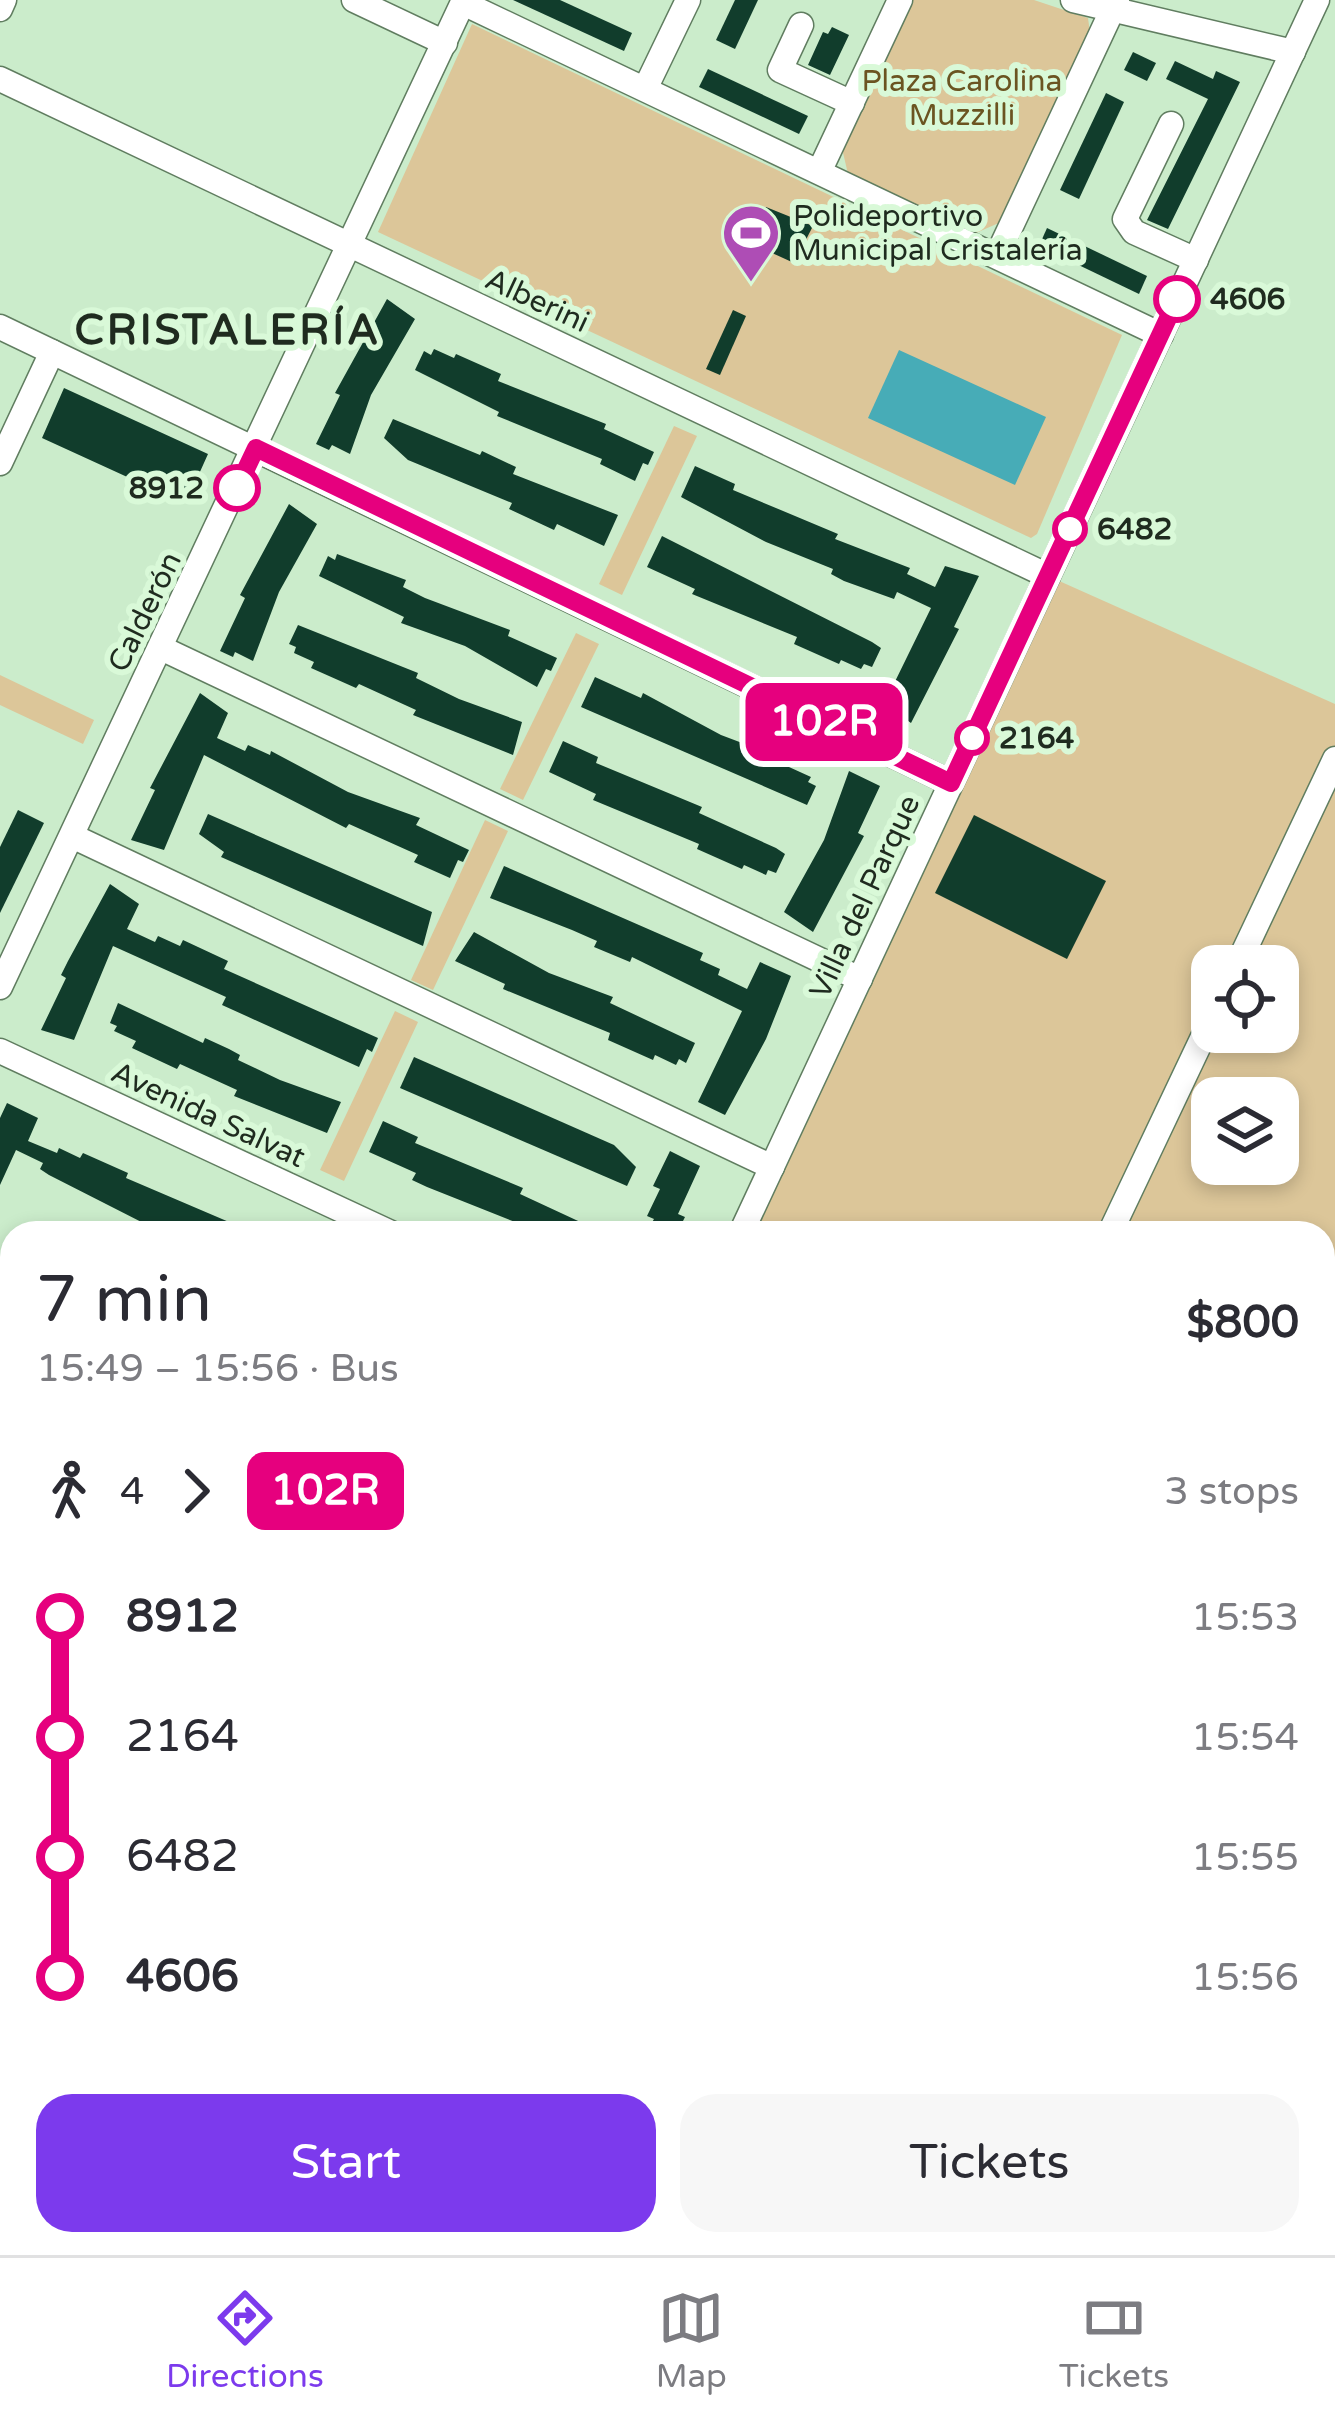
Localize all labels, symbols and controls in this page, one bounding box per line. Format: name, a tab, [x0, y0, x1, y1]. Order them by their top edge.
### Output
park label: Plaza Carolina Muzzilli	[862, 63, 1062, 134]
place label: Polideportivo Municipal Cristalería	[793, 198, 1083, 269]
sports icon: Polideportivo Municipal Cristalería	[720, 202, 782, 284]
street label: Alberini	[479, 261, 595, 341]
marker: 4606	[1155, 277, 1199, 321]
place label: 4606	[1210, 281, 1285, 318]
district label: CRISTALERÍA	[75, 305, 381, 356]
marker: 8912	[215, 466, 259, 510]
place label: 8912	[129, 470, 204, 507]
place label: 6482	[1097, 511, 1172, 548]
marker: 6482	[1054, 513, 1086, 545]
street label: Calderón	[100, 546, 190, 678]
line badge: 102R	[740, 683, 908, 761]
text: 102R	[769, 696, 879, 747]
place label: 2164	[999, 720, 1075, 757]
marker: 2164	[956, 722, 988, 754]
street label: Villa del Parque	[802, 789, 928, 1005]
map controls	[1191, 945, 1299, 1185]
button: locate	[1191, 945, 1299, 1053]
street label: Avenida Salvat	[105, 1054, 311, 1176]
button: layers	[1191, 1077, 1299, 1185]
text: 7 min	[36, 1260, 212, 1340]
text: $800	[1186, 1296, 1299, 1350]
text: 15:49 – 15:56 · Bus	[36, 1345, 399, 1392]
icon: walk	[36, 1458, 102, 1524]
icon: forward	[163, 1458, 229, 1524]
text: 102R	[271, 1465, 380, 1516]
text: 4	[120, 1468, 145, 1515]
text: 3 stops	[1164, 1468, 1299, 1515]
text: 8912	[126, 1590, 239, 1644]
text: 15:53	[1191, 1594, 1299, 1641]
text: 2164	[126, 1710, 239, 1764]
text: 15:54	[1191, 1714, 1299, 1761]
text: 6482	[126, 1830, 239, 1884]
text: 15:55	[1191, 1834, 1299, 1881]
text: 4606	[126, 1950, 239, 2004]
text: 15:56	[1191, 1954, 1299, 2001]
button: Start	[36, 2094, 656, 2232]
button: Tickets	[680, 2094, 1299, 2232]
tab: Directions	[166, 2285, 324, 2396]
tab: Map	[656, 2285, 727, 2396]
tab: Tickets	[1059, 2285, 1169, 2396]

